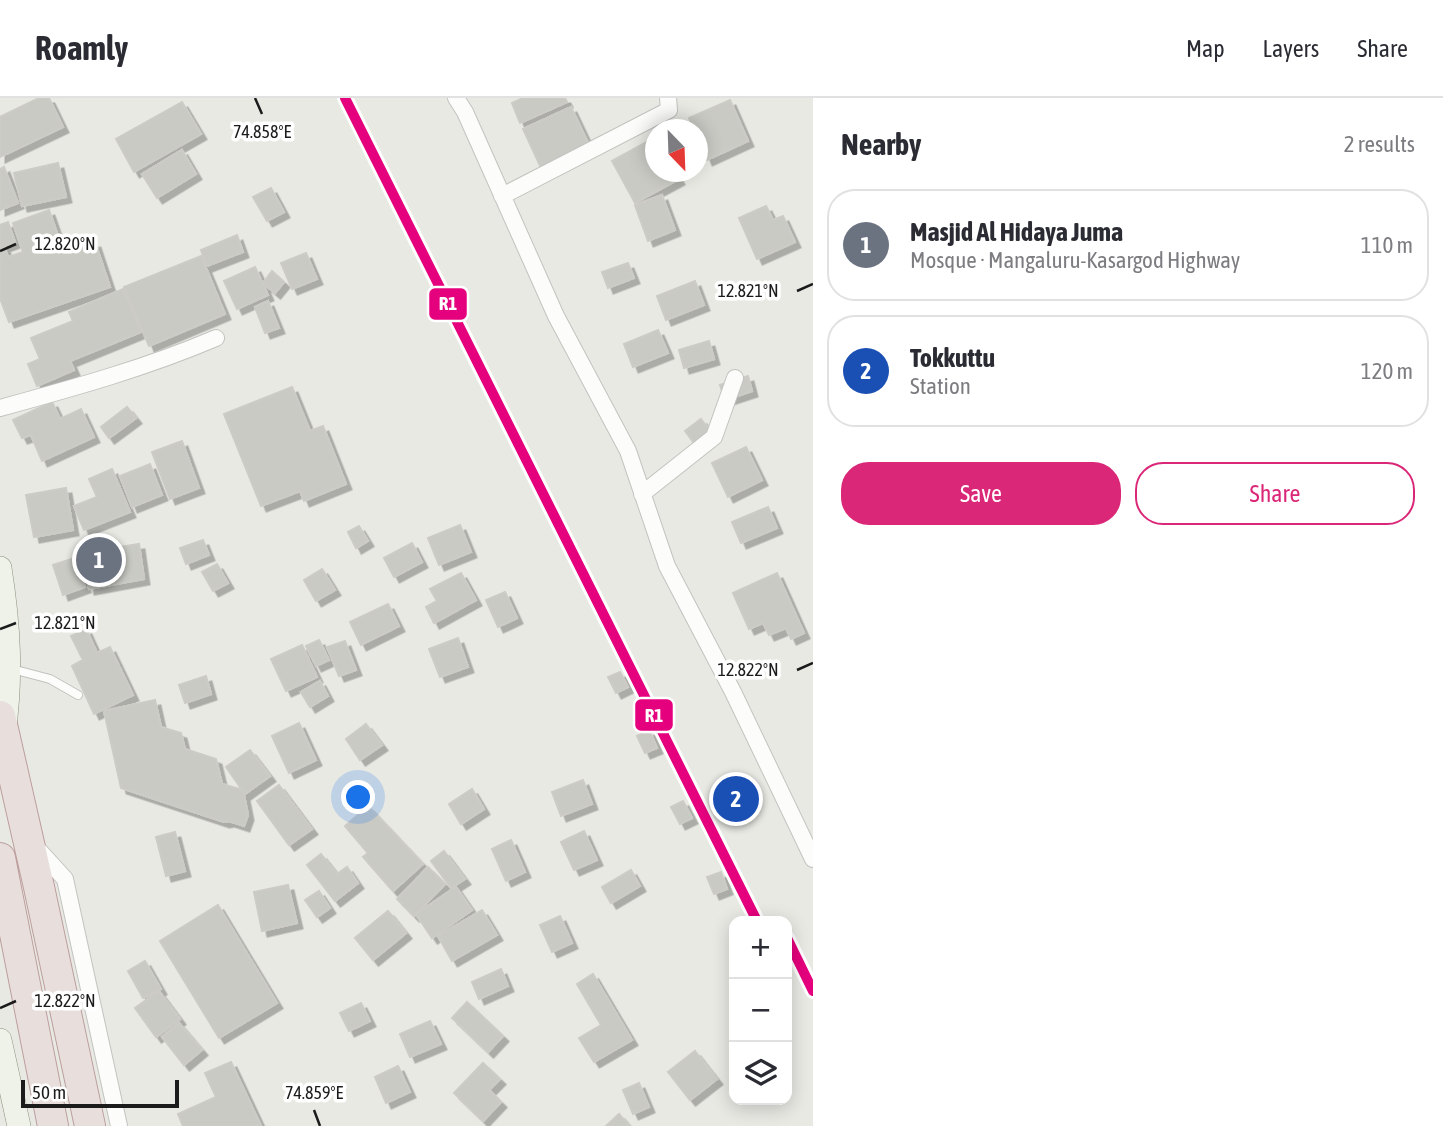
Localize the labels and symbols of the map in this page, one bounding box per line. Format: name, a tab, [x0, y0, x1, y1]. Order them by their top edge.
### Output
north arrow	[645, 119, 708, 182]
text: 74.858°E	[233, 121, 291, 142]
text: 12.820°N	[34, 233, 96, 254]
text: 12.821°N	[717, 280, 779, 301]
line badge: R1	[428, 287, 468, 321]
text: R1	[439, 292, 457, 314]
pin: 1	[76, 534, 122, 586]
text: 12.821°N	[34, 612, 96, 633]
text: 12.822°N	[717, 659, 779, 680]
line badge: R1	[634, 698, 674, 732]
text: R1	[645, 704, 663, 726]
pin: 2	[713, 773, 759, 825]
your location	[341, 780, 375, 814]
text: 12.822°N	[34, 990, 96, 1011]
scale bar	[21, 1077, 178, 1109]
text: 74.859°E	[285, 1082, 343, 1103]

